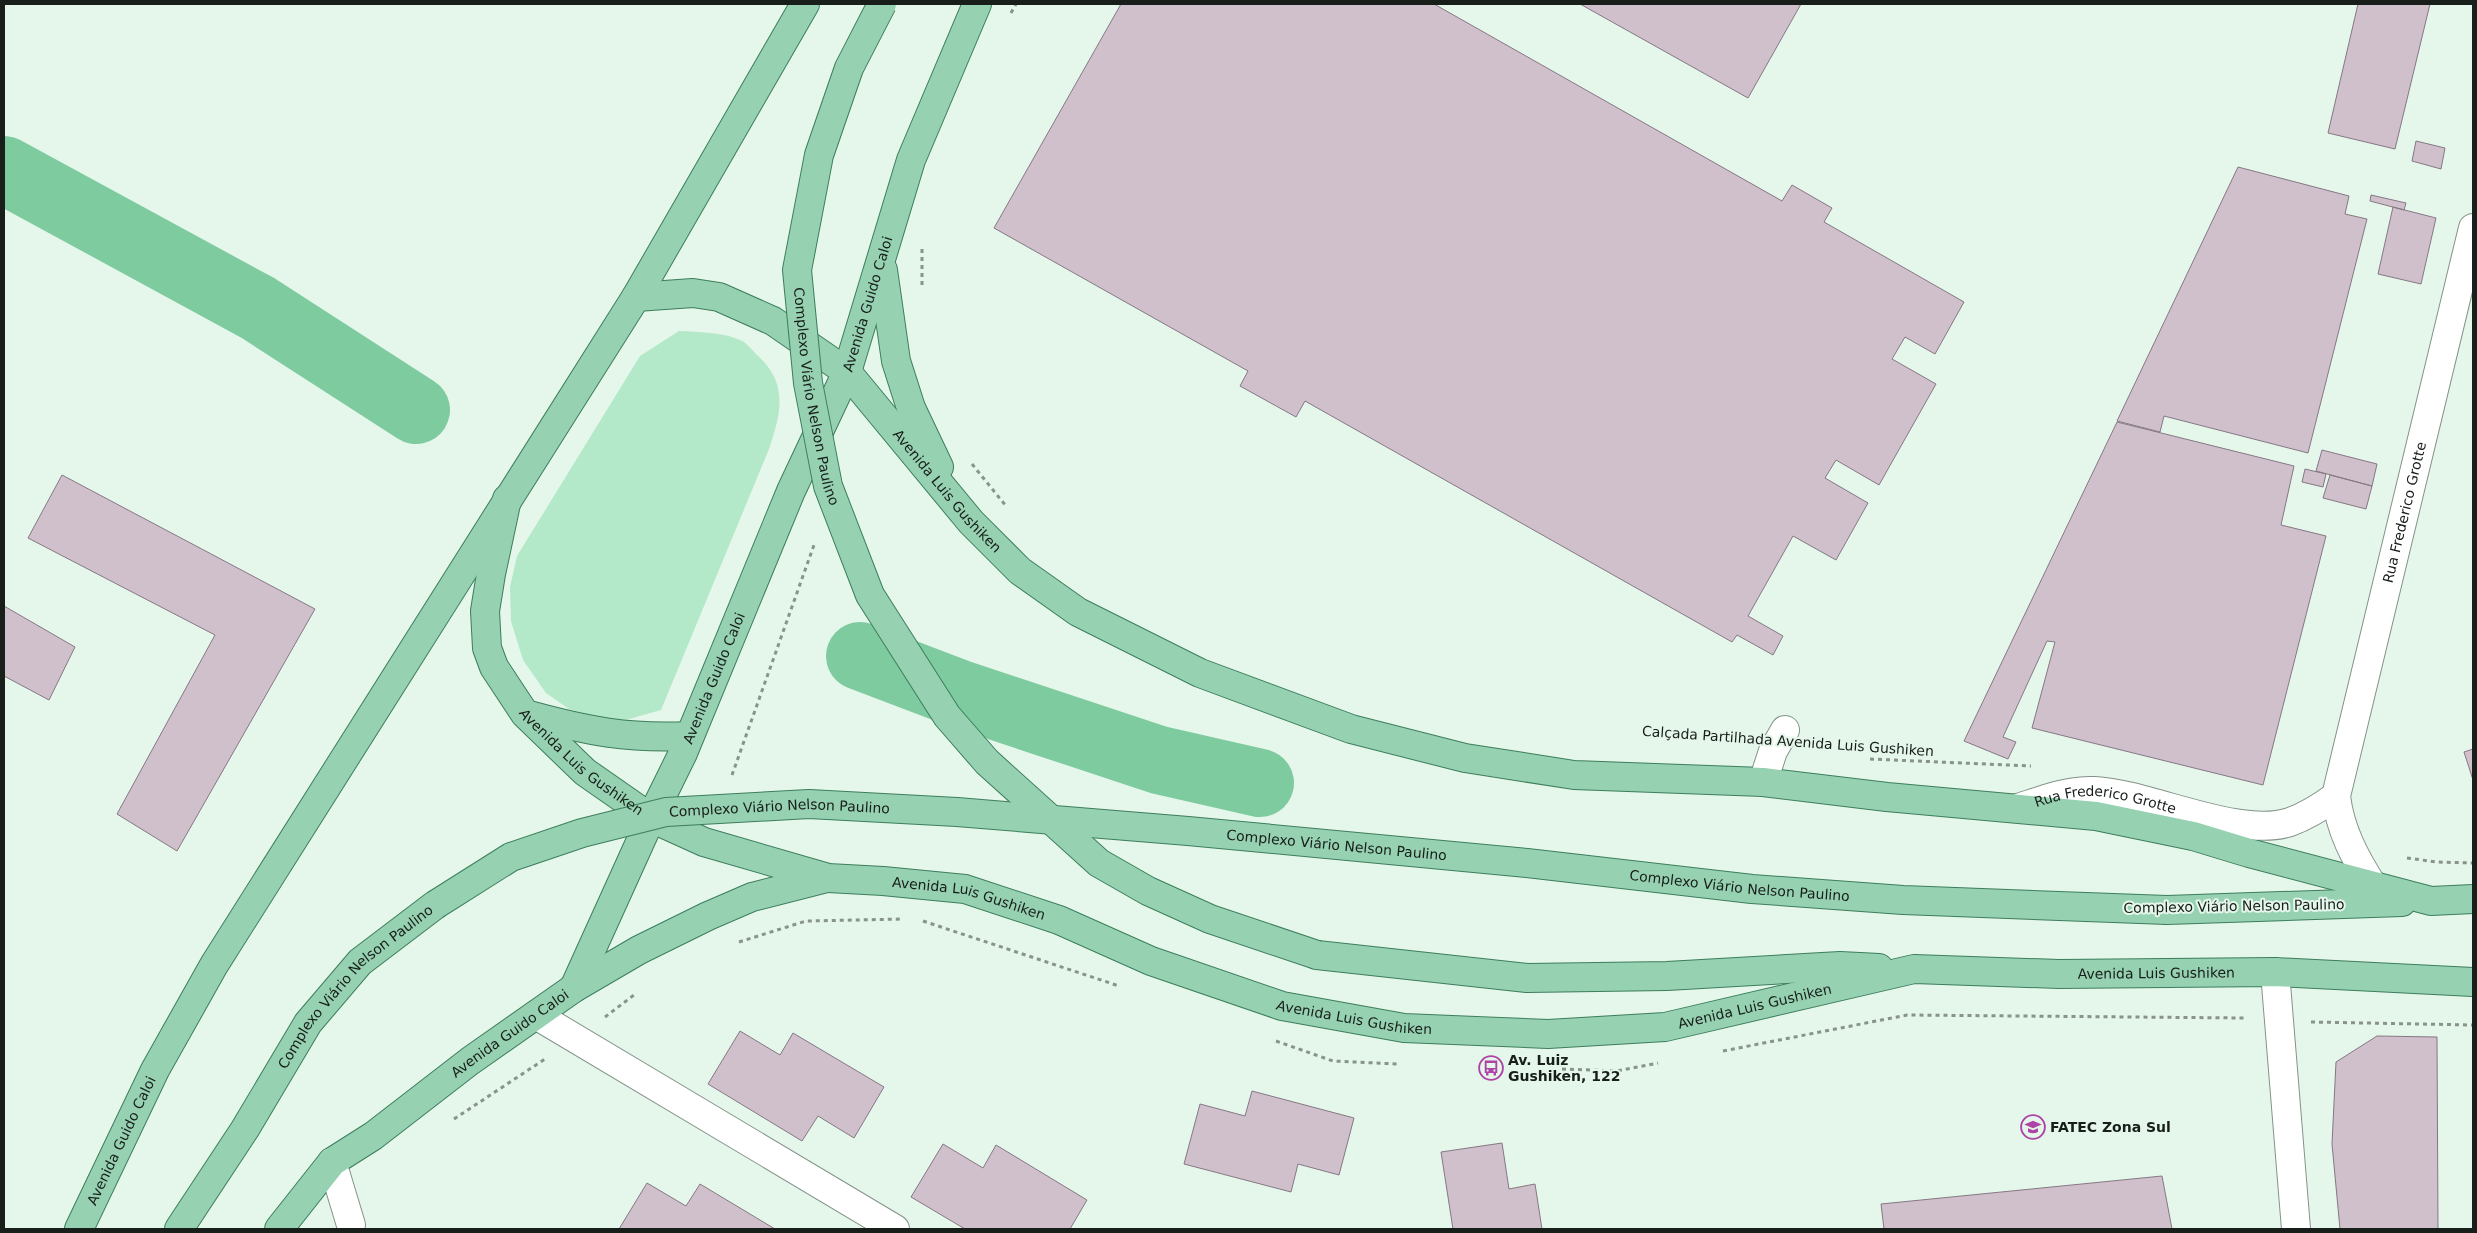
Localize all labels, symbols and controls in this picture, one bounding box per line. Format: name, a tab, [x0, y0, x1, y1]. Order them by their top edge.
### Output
street label: Avenida Guido Caloi	[840, 234, 896, 374]
street label: Complexo Viário Nelson Paulino	[791, 286, 843, 508]
street label: Avenida Luis Gushiken	[890, 426, 1005, 556]
street label: Rua Frederico Grotte	[2380, 440, 2429, 584]
street label: Avenida Guido Caloi	[680, 610, 748, 746]
street label: Avenida Luis Gushiken	[516, 706, 647, 818]
street label: Calçada Partilhada Avenida Luis Gushiken	[1642, 723, 1934, 759]
street label: Rua Frederico Grotte	[2032, 783, 2178, 817]
street label: Complexo Viário Nelson Paulino	[669, 796, 890, 820]
street label: Complexo Viário Nelson Paulino	[1226, 827, 1448, 863]
street label: Complexo Viário Nelson Paulino	[1629, 867, 1850, 904]
street label: Avenida Luis Gushiken	[891, 874, 1048, 923]
street label: Complexo Viário Nelson Paulino	[2123, 896, 2345, 916]
street label: Complexo Viário Nelson Paulino	[275, 902, 436, 1072]
street label: Avenida Luis Gushiken	[2078, 964, 2235, 982]
street label: Avenida Luis Gushiken	[1676, 980, 1833, 1032]
street label: Avenida Guido Caloi	[448, 986, 572, 1081]
street label: Avenida Luis Gushiken	[1274, 997, 1432, 1037]
place label: Av. Luiz Gushiken, 122	[1508, 1052, 1620, 1084]
bus stop icon: Av. Luiz Gushiken, 122	[1478, 1055, 1504, 1081]
street label: Avenida Guido Caloi	[84, 1074, 159, 1207]
school or university icon: FATEC Zona Sul	[2020, 1114, 2046, 1140]
place label: FATEC Zona Sul	[2050, 1119, 2171, 1135]

